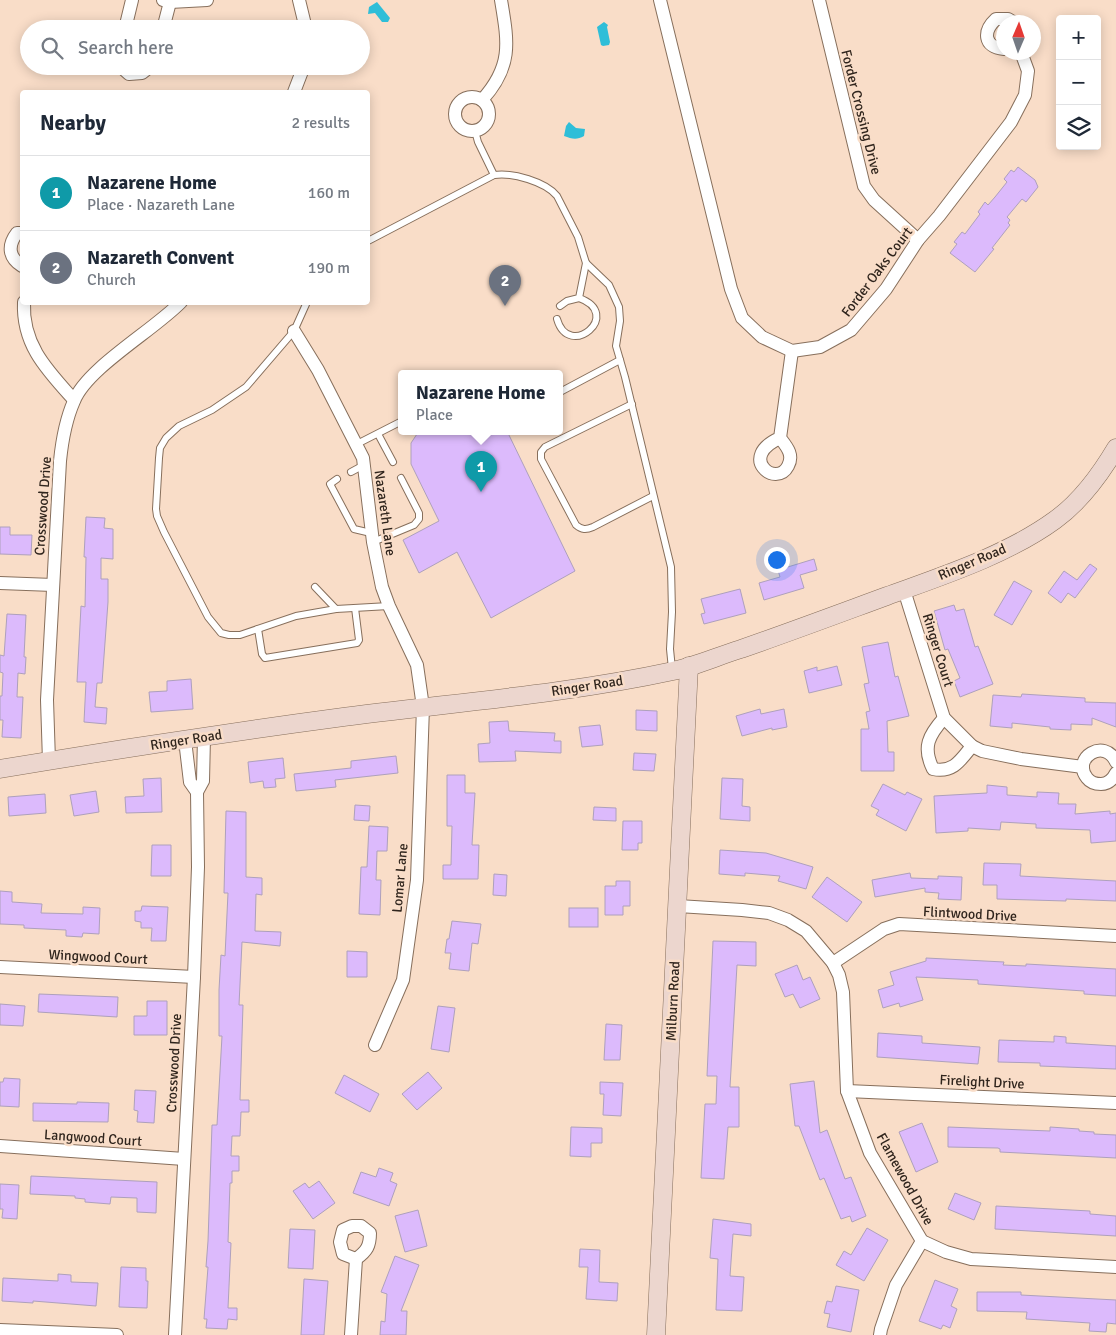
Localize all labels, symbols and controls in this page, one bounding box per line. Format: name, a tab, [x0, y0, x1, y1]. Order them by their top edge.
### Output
north arrow	[996, 15, 1041, 60]
map controls	[1056, 15, 1101, 150]
button: +	[1056, 15, 1101, 60]
search box	[20, 20, 370, 75]
icon: search	[38, 34, 66, 62]
text: Search here	[78, 36, 174, 60]
street label: Forder Crossing Drive	[837, 48, 885, 176]
button: −	[1056, 60, 1101, 105]
button: layers	[1056, 105, 1101, 150]
text: Nearby	[40, 110, 106, 136]
text: 2 results	[291, 113, 350, 133]
text: Nazarene Home	[87, 171, 217, 195]
text: 1	[52, 183, 60, 203]
text: 160 m	[308, 183, 350, 203]
text: Place · Nazareth Lane	[87, 195, 235, 215]
street label: Forder Oaks Court	[838, 224, 916, 320]
text: Nazareth Convent	[87, 246, 234, 270]
text: 2	[52, 258, 60, 278]
text: 190 m	[308, 258, 350, 278]
pin: 2	[489, 265, 521, 306]
text: Church	[87, 270, 136, 290]
popup	[398, 370, 563, 435]
text: Nazarene Home	[416, 381, 545, 405]
text: Place	[416, 405, 453, 425]
pin: 1	[465, 451, 497, 492]
street label: Crosswood Drive	[31, 456, 55, 556]
street label: Nazareth Lane	[371, 469, 399, 557]
street label: Ringer Road	[935, 540, 1009, 584]
your location	[764, 547, 790, 573]
street label: Ringer Court	[919, 611, 957, 689]
street label: Ringer Road	[550, 672, 624, 700]
street label: Ringer Road	[149, 726, 223, 754]
street label: Lomar Lane	[388, 843, 412, 913]
street label: Flintwood Drive	[923, 903, 1017, 925]
street label: Wingwood Court	[48, 946, 148, 968]
street label: Milburn Road	[662, 961, 684, 1041]
street label: Crosswood Drive	[163, 1013, 185, 1113]
street label: Firelight Drive	[939, 1071, 1025, 1093]
street label: Langwood Court	[44, 1126, 143, 1150]
street label: Flamewood Drive	[873, 1130, 937, 1228]

